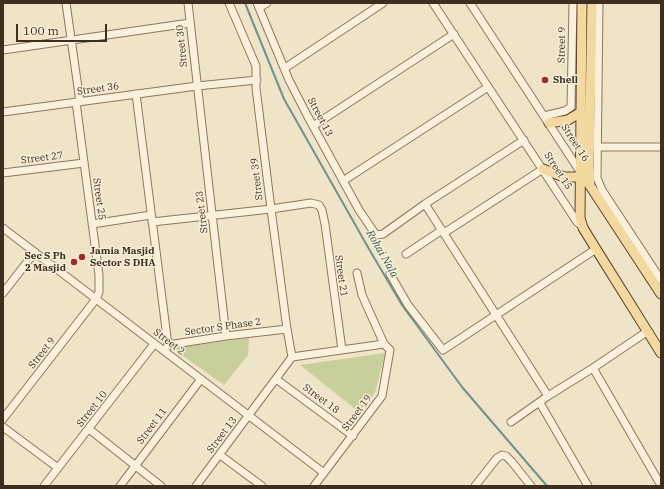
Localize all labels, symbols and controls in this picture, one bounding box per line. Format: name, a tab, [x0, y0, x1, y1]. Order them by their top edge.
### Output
scale bar	[18, 16, 109, 42]
text: 100 m	[23, 23, 59, 38]
street label: Street 30	[174, 24, 190, 68]
street label: Street 9	[556, 27, 568, 63]
place label: Shell	[553, 74, 578, 86]
marker: Shell	[540, 75, 550, 85]
street label: Street 36	[76, 80, 120, 98]
street label: Street 13	[305, 95, 335, 139]
street label: Street 16	[558, 122, 592, 164]
street label: Street 27	[20, 149, 64, 167]
street label: Street 15	[541, 150, 575, 192]
street label: Street 39	[248, 157, 266, 201]
street label: Street 25	[90, 177, 108, 221]
street label: Street 23	[193, 190, 211, 234]
water label: Rohai Nala	[363, 228, 401, 280]
place label: Jamia Masjid Sector S DHA	[90, 245, 155, 268]
place label: Sec S Ph 2 Masjid	[24, 250, 66, 274]
marker: Jamia Masjid Sector S DHA	[77, 252, 87, 262]
street label: Street 21	[332, 254, 350, 298]
marker: Sec S Ph 2 Masjid	[69, 257, 79, 267]
street label: Sector S Phase 2	[184, 316, 262, 338]
street label: Street 2	[151, 326, 187, 358]
street label: Street 9	[26, 335, 58, 371]
street label: Street 18	[300, 382, 342, 416]
street label: Street 10	[74, 389, 110, 429]
street label: Street 19	[340, 392, 374, 434]
street label: Street 11	[134, 405, 170, 447]
street label: Street 13	[204, 414, 240, 456]

